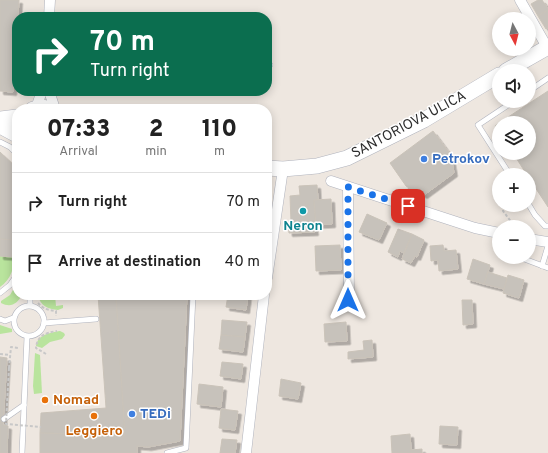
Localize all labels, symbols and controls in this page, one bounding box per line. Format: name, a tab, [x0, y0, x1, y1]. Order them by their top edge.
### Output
north arrow	[492, 12, 536, 56]
map controls	[492, 12, 536, 264]
text: 70 m	[90, 25, 155, 61]
icon: right	[24, 28, 76, 80]
text: Turn right	[90, 60, 170, 83]
button: sound	[492, 64, 536, 108]
street label: SANTORIOVA ULICA	[349, 88, 469, 162]
text: 07:33	[47, 115, 110, 145]
text: 2	[149, 115, 163, 145]
text: 110	[202, 115, 237, 145]
button: layers	[492, 116, 536, 160]
text: Arrival	[59, 144, 98, 160]
text: min	[145, 144, 167, 160]
text: m	[214, 144, 225, 160]
place label: Petrokov	[432, 151, 490, 168]
marker: Petrokov	[419, 154, 429, 164]
button: +	[492, 168, 536, 212]
pin	[391, 189, 425, 223]
icon: right	[24, 192, 46, 214]
text: Turn right	[58, 193, 127, 212]
text: 70 m	[227, 193, 260, 212]
icon: arrive	[397, 195, 419, 217]
marker: Neron	[298, 206, 308, 216]
place label: Neron	[283, 218, 323, 235]
button: −	[492, 220, 536, 264]
icon: arrive	[24, 252, 46, 274]
text: Arrive at destination	[58, 253, 201, 272]
text: 40 m	[225, 253, 260, 272]
position arrow	[327, 279, 369, 321]
place label: Nomad	[53, 392, 99, 409]
marker: Nomad	[40, 395, 50, 405]
place label: TEDi	[140, 406, 171, 423]
marker: TEDi	[127, 409, 137, 419]
marker: Leggiero	[89, 411, 99, 421]
place label: Leggiero	[65, 423, 123, 440]

